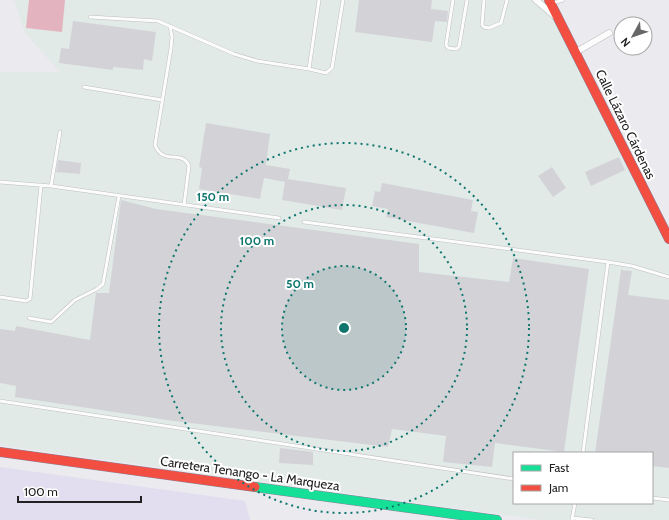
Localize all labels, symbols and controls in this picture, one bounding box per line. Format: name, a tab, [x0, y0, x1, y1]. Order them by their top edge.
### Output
north arrow	[613, 16, 653, 56]
text: N	[617, 35, 633, 50]
street label: Calle Lázaro Cárdenas	[593, 67, 660, 182]
text: 150 m	[197, 189, 229, 204]
text: 100 m	[240, 233, 274, 248]
text: 50 m	[286, 276, 314, 291]
centre of rings	[337, 321, 351, 335]
street label: Carretera Tenango - La Marqueza	[159, 452, 341, 494]
legend	[513, 452, 653, 504]
text: Fast	[549, 460, 569, 475]
scale bar	[18, 478, 141, 504]
text: Jam	[548, 480, 568, 495]
text: 100 m	[24, 484, 58, 499]

